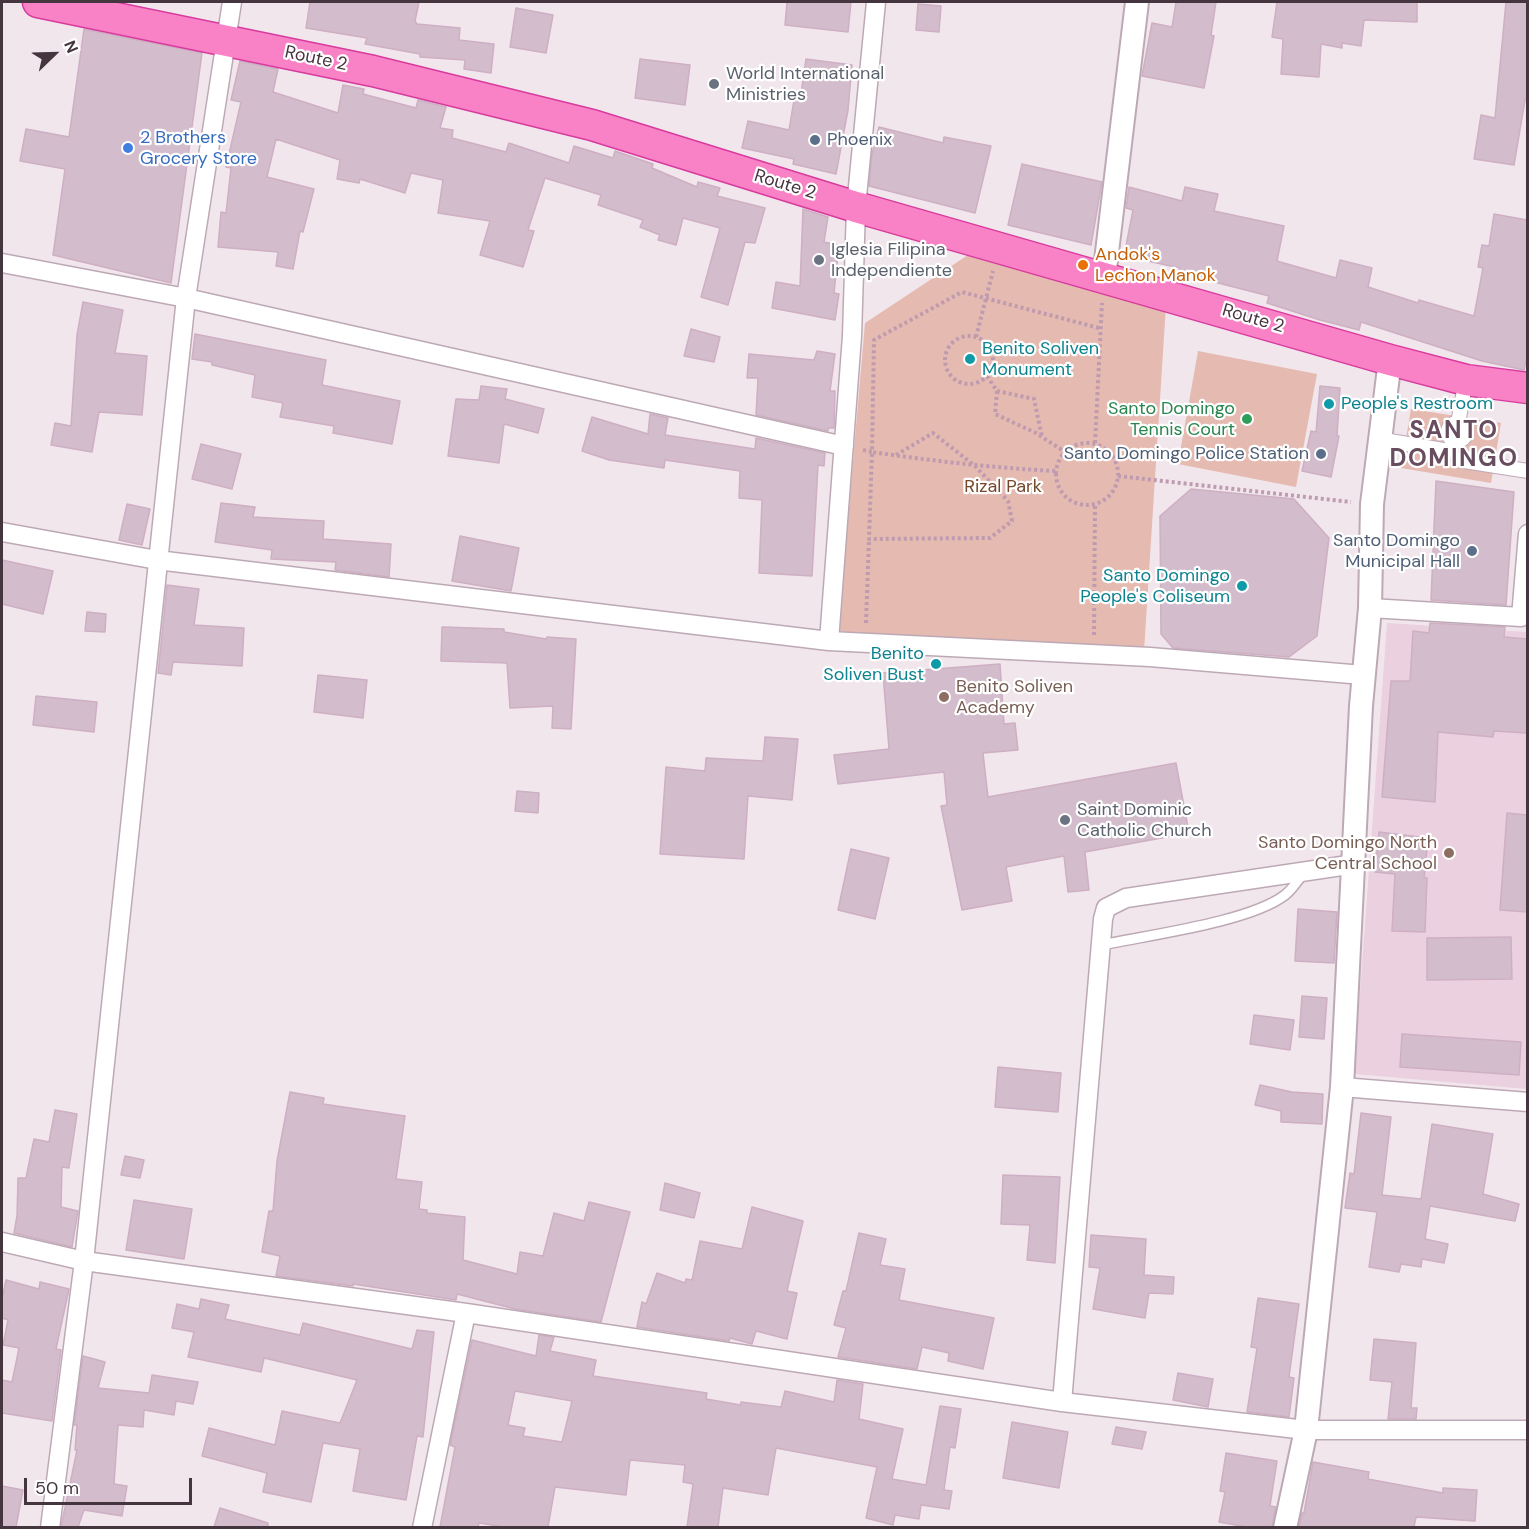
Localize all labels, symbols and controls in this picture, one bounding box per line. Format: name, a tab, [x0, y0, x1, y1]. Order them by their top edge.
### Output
north arrow	[24, 24, 84, 84]
text: N	[59, 37, 83, 56]
street label: Route 2	[283, 42, 349, 76]
place label: World International Ministries	[726, 63, 884, 106]
marker: World International Ministries	[707, 77, 721, 91]
place label: 2 Brothers Grocery Store	[140, 127, 257, 170]
place label: Phoenix	[827, 129, 892, 151]
marker: Phoenix	[808, 133, 822, 147]
marker: 2 Brothers Grocery Store	[121, 141, 135, 155]
street label: Route 2	[752, 165, 818, 205]
place label: Iglesia Filipina Independiente	[831, 239, 952, 282]
place label: Andok's Lechon Manok	[1095, 244, 1216, 286]
marker: Iglesia Filipina Independiente	[812, 253, 826, 267]
marker: Andok's Lechon Manok	[1076, 258, 1090, 272]
street label: Route 2	[1220, 300, 1286, 338]
place label: Benito Soliven Monument	[982, 338, 1099, 380]
marker: Benito Soliven Monument	[963, 352, 977, 366]
place label: People's Restroom	[1341, 393, 1493, 415]
marker: People's Restroom	[1322, 397, 1336, 411]
place label: Santo Domingo Tennis Court	[1108, 398, 1235, 440]
marker: Santo Domingo Tennis Court	[1240, 412, 1254, 426]
district label: SANTO DOMINGO	[1389, 418, 1519, 474]
place label: Santo Domingo Police Station	[1064, 443, 1309, 465]
marker: Santo Domingo Police Station	[1314, 447, 1328, 461]
park label: Rizal Park	[964, 476, 1042, 498]
place label: Santo Domingo Municipal Hall	[1333, 530, 1460, 572]
marker: Santo Domingo Municipal Hall	[1465, 544, 1479, 558]
place label: Santo Domingo People's Coliseum	[1080, 565, 1230, 608]
marker: Santo Domingo People's Coliseum	[1235, 579, 1249, 593]
place label: Benito Soliven Bust	[823, 643, 924, 686]
marker: Benito Soliven Bust	[929, 657, 943, 671]
place label: Benito Soliven Academy	[956, 676, 1073, 718]
marker: Benito Soliven Academy	[937, 690, 951, 704]
place label: Saint Dominic Catholic Church	[1077, 799, 1211, 842]
marker: Saint Dominic Catholic Church	[1058, 813, 1072, 827]
place label: Santo Domingo North Central School	[1258, 832, 1437, 874]
marker: Santo Domingo North Central School	[1442, 846, 1456, 860]
scale bar	[27, 1466, 195, 1504]
text: 50 m	[35, 1476, 79, 1500]

